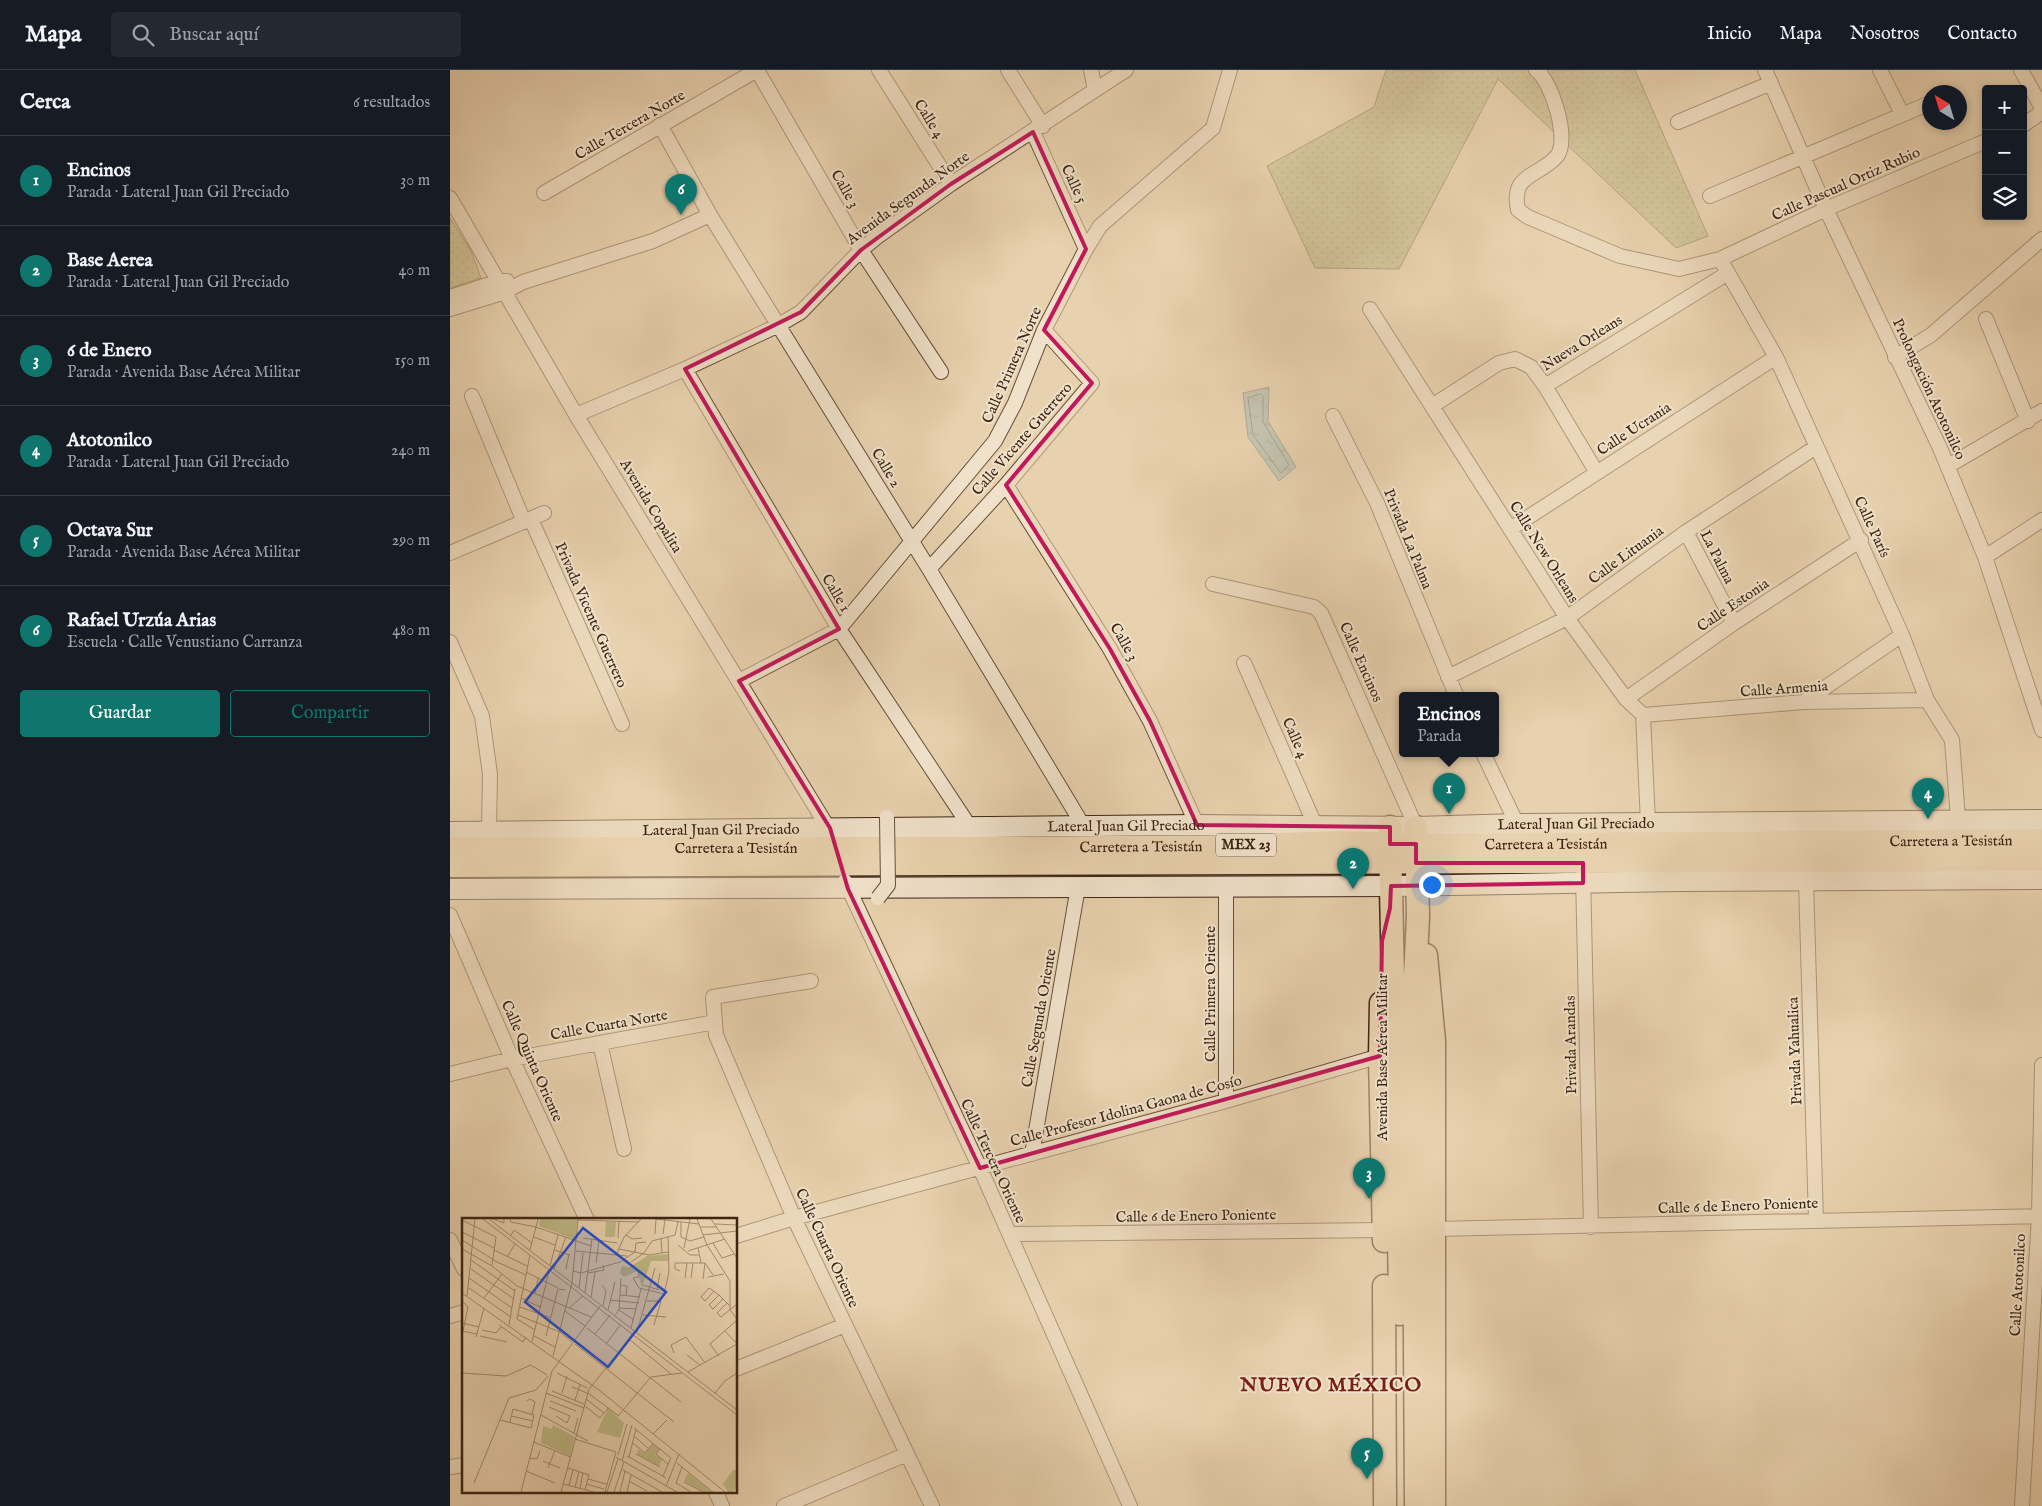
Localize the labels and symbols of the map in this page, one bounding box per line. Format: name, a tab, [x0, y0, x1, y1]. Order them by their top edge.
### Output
north arrow	[1922, 85, 1967, 130]
street label: Calle Tercera Norte	[571, 86, 689, 164]
street label: Calle 4	[910, 96, 949, 143]
street label: Calle Pascual Ortiz Rubio	[1769, 143, 1923, 225]
street label: Avenida Segunda Norte	[842, 147, 973, 250]
street label: Calle 5	[1057, 161, 1091, 207]
street label: Calle 3	[826, 166, 864, 212]
pin: 6	[665, 174, 697, 215]
street label: Calle Primera Norte	[978, 304, 1046, 426]
street label: Nueva Orleans	[1538, 311, 1626, 375]
street label: Prolongación Atotonilco	[1888, 315, 1970, 463]
street label: Calle Vicente Guerrero	[968, 378, 1076, 500]
street label: Calle Ucrania	[1593, 398, 1675, 460]
street label: Calle 2	[867, 445, 905, 491]
street label: Avenida Copalita	[615, 455, 687, 557]
street label: Privada La Palma	[1379, 486, 1437, 592]
street label: Calle París	[1850, 493, 1894, 561]
street label: Calle New Orleans	[1505, 497, 1583, 607]
street label: Calle Lituania	[1585, 521, 1668, 589]
street label: La Palma	[1695, 527, 1739, 587]
street label: Privada Vicente Guerrero	[550, 539, 632, 691]
street label: Calle 1	[817, 570, 855, 616]
street label: Calle Estonia	[1693, 574, 1773, 636]
street label: Calle 3	[1105, 619, 1143, 665]
street label: Calle Encinos	[1335, 619, 1387, 705]
street label: Calle Armenia	[1739, 676, 1829, 702]
street label: Calle 4	[1278, 715, 1313, 762]
pin: 1	[1433, 773, 1465, 814]
pin: 4	[1912, 778, 1944, 819]
street label: Lateral Juan Gil Preciado	[1497, 813, 1655, 834]
street label: Lateral Juan Gil Preciado	[1047, 815, 1205, 836]
street label: Lateral Juan Gil Preciado	[642, 819, 800, 840]
street label: Carretera a Tesistán	[1889, 831, 2012, 851]
road number: MEX 23	[1216, 834, 1276, 856]
street label: Carretera a Tesistán	[1484, 834, 1607, 854]
street label: Carretera a Tesistán	[1079, 837, 1203, 857]
street label: Carretera a Tesistán	[675, 839, 797, 858]
pin: 2	[1337, 848, 1369, 889]
your location	[1419, 872, 1445, 898]
street label: Calle Primera Oriente	[1201, 926, 1220, 1062]
street label: Calle Segunda Oriente	[1017, 947, 1061, 1089]
street label: Avenida Base Aérea Militar	[1373, 973, 1392, 1142]
street label: Privada Arandas	[1561, 995, 1581, 1095]
street label: Privada Yahualica	[1784, 996, 1806, 1105]
street label: Calle Quinta Oriente	[497, 997, 567, 1125]
street label: Calle Cuarta Norte	[549, 1005, 669, 1045]
street label: Calle Profesor Idolina Gaona de Cosío	[1008, 1071, 1244, 1151]
street label: Calle Tercera Oriente	[956, 1096, 1030, 1226]
pin: 3	[1353, 1158, 1385, 1199]
street label: Calle Cuarta Oriente	[791, 1185, 863, 1311]
street label: Calle 6 de Enero Poniente	[1657, 1194, 1819, 1218]
street label: Calle 6 de Enero Poniente	[1116, 1205, 1277, 1227]
inset map	[462, 1218, 738, 1494]
street label: Calle Atotonilco	[2006, 1233, 2030, 1337]
district label: NUEVO MÉXICO	[1239, 1373, 1422, 1398]
pin: 5	[1351, 1438, 1383, 1479]

